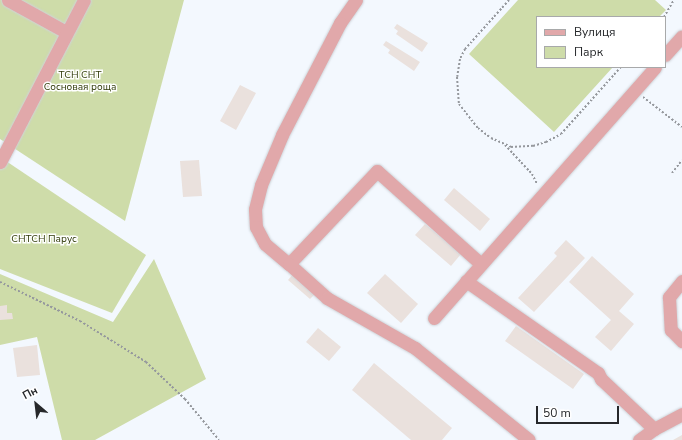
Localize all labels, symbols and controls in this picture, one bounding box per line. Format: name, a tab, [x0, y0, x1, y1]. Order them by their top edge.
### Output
legend	[536, 16, 666, 68]
text: Вулиця	[574, 24, 616, 40]
text: Парк	[574, 44, 603, 60]
park label: ТСН СНТ Сосновая роща	[44, 69, 116, 92]
park label: СНТСН Парус	[11, 234, 77, 246]
text: Пн	[20, 383, 40, 403]
north arrow	[16, 384, 56, 424]
scale bar	[538, 398, 621, 424]
text: 50 m	[543, 405, 571, 421]

